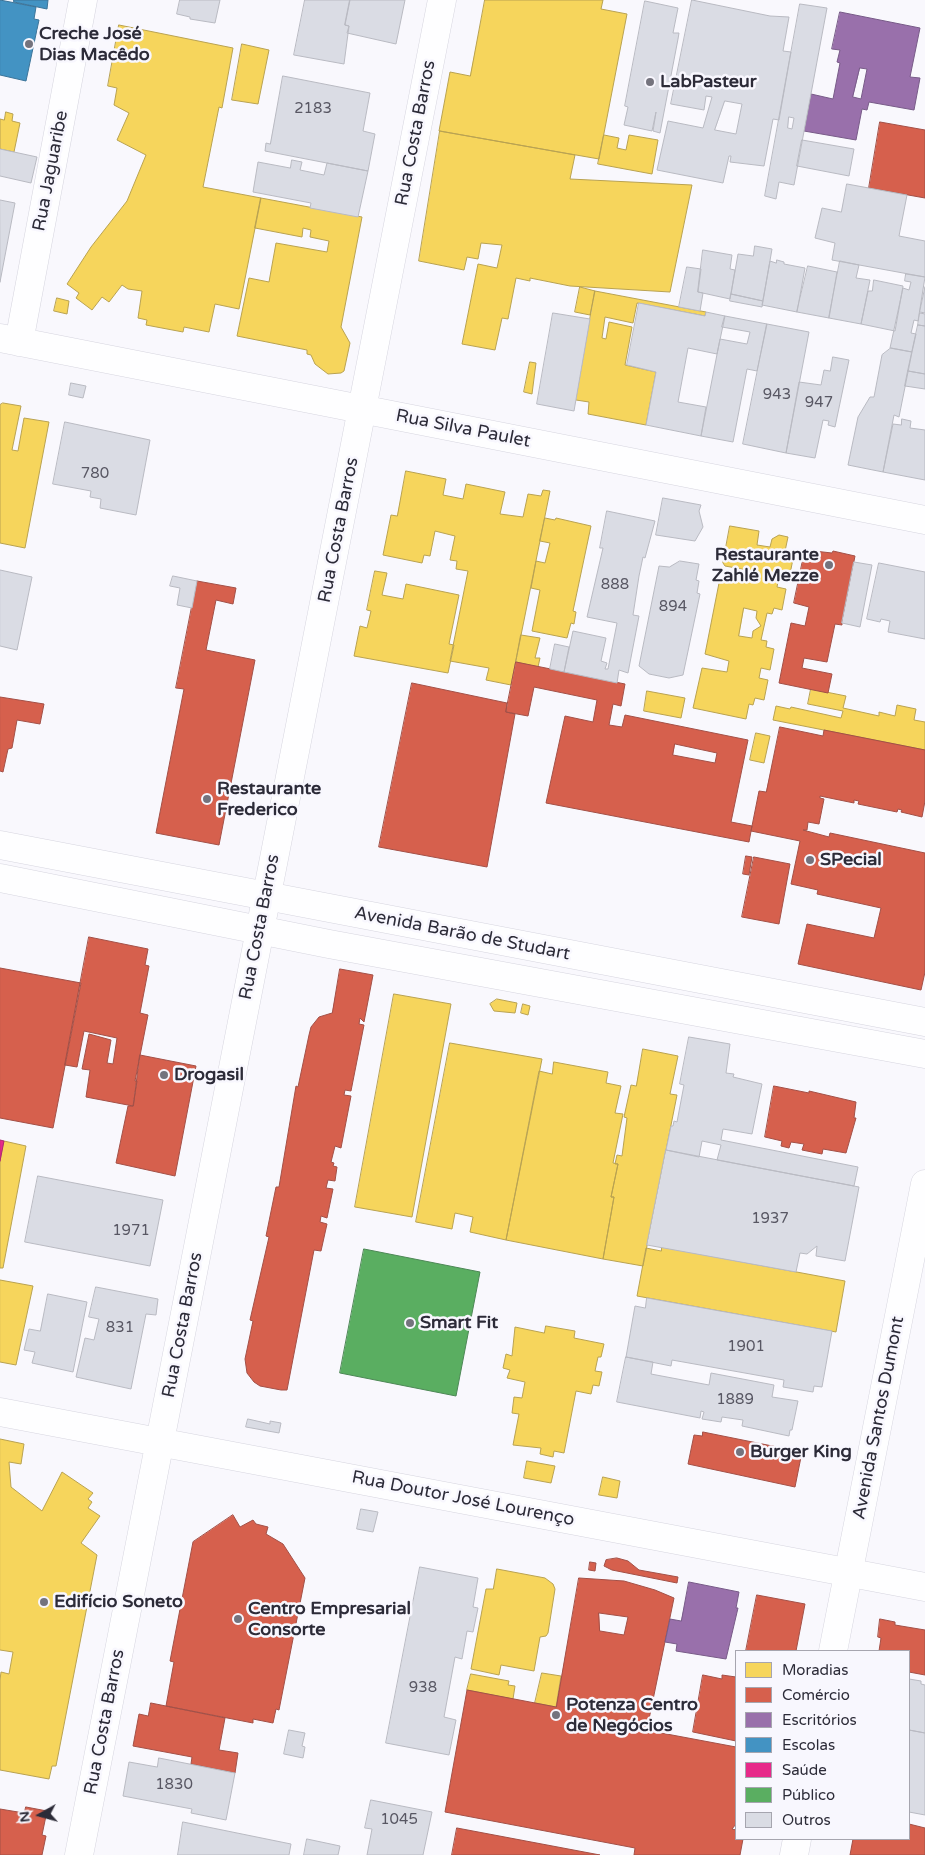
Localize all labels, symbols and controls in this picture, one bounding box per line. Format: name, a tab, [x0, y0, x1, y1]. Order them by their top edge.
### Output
place label: Creche José Dias Macêdo	[39, 23, 150, 66]
marker: Creche José Dias Macêdo	[23, 38, 35, 50]
street label: Rua Costa Barros	[391, 58, 441, 208]
place label: LabPasteur	[660, 71, 757, 93]
marker: LabPasteur	[644, 76, 656, 88]
house number: 2183	[294, 100, 332, 118]
street label: Rua Jaguaribe	[29, 109, 73, 233]
house number: 943	[763, 386, 791, 404]
house number: 947	[805, 394, 833, 412]
street label: Rua Silva Paulet	[394, 405, 532, 453]
street label: Rua Costa Barros	[314, 455, 364, 605]
house number: 780	[81, 465, 109, 483]
place label: Restaurante Zahlé Mezze	[712, 544, 819, 586]
marker: Restaurante Zahlé Mezze	[823, 559, 835, 571]
house number: 888	[601, 576, 629, 594]
house number: 894	[659, 598, 687, 616]
place label: Restaurante Frederico	[217, 778, 321, 821]
marker: Restaurante Frederico	[201, 793, 213, 805]
place label: SPecial	[820, 849, 882, 871]
street label: Rua Costa Barros	[235, 852, 285, 1002]
marker: SPecial	[804, 854, 816, 866]
street label: Avenida Barão de Studart	[352, 902, 572, 966]
place label: Drogasil	[174, 1064, 244, 1086]
marker: Drogasil	[158, 1069, 170, 1081]
house number: 1937	[751, 1210, 789, 1228]
house number: 1971	[112, 1222, 150, 1240]
street label: Rua Costa Barros	[158, 1250, 208, 1400]
place label: Smart Fit	[420, 1312, 498, 1334]
street label: Avenida Santos Dumont	[849, 1315, 909, 1521]
marker: Smart Fit	[404, 1317, 416, 1329]
house number: 831	[106, 1319, 134, 1337]
house number: 1901	[727, 1338, 765, 1356]
house number: 1889	[716, 1391, 754, 1409]
place label: Burger King	[750, 1441, 852, 1463]
marker: Burger King	[734, 1446, 746, 1458]
street label: Rua Doutor José Lourenço	[350, 1467, 576, 1531]
place label: Edifício Soneto	[54, 1591, 183, 1613]
marker: Edifício Soneto	[38, 1596, 50, 1608]
place label: Centro Empresarial Consorte	[248, 1598, 411, 1640]
marker: Centro Empresarial Consorte	[232, 1613, 244, 1625]
street label: Rua Costa Barros	[80, 1647, 130, 1797]
legend	[735, 1650, 910, 1840]
text: Moradias	[782, 1661, 848, 1679]
house number: 938	[409, 1679, 437, 1697]
text: Comércio	[782, 1686, 850, 1704]
place label: Potenza Centro de Negócios	[566, 1694, 698, 1736]
marker: Potenza Centro de Negócios	[550, 1709, 562, 1721]
text: Escritórios	[782, 1711, 857, 1729]
text: Escolas	[782, 1736, 835, 1754]
text: Saúde	[782, 1761, 827, 1779]
house number: 1830	[155, 1776, 193, 1794]
text: Público	[782, 1786, 835, 1804]
north arrow	[15, 1790, 65, 1840]
text: N	[15, 1810, 34, 1824]
house number: 1045	[380, 1811, 418, 1829]
text: Outros	[782, 1811, 831, 1829]

